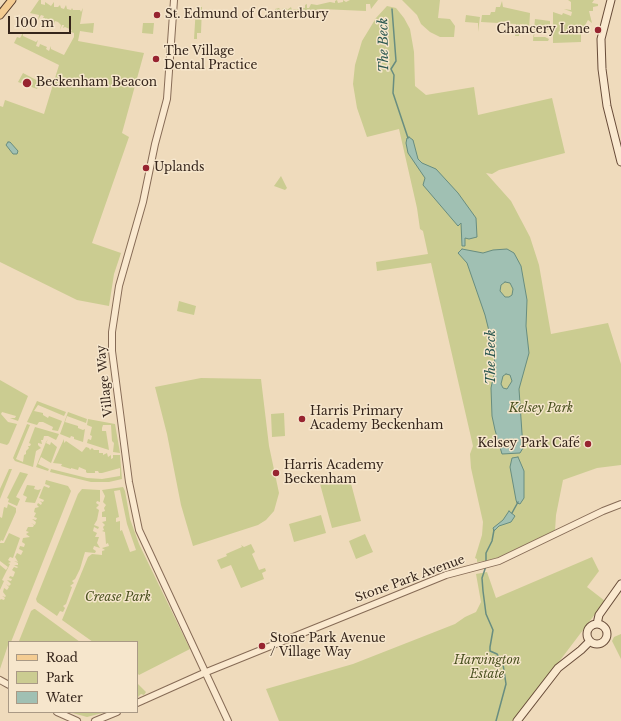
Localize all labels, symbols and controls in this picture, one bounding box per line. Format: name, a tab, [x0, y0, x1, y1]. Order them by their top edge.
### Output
scale bar	[10, 8, 73, 34]
place label: St. Edmund of Canterbury	[165, 8, 329, 22]
marker: St. Edmund of Canterbury	[152, 10, 162, 20]
text: 100 m	[15, 15, 54, 30]
water label: The Beck	[376, 17, 392, 73]
place label: Chancery Lane	[497, 23, 590, 37]
marker: Chancery Lane	[593, 25, 603, 35]
place label: The Village Dental Practice	[164, 45, 257, 73]
marker: The Village Dental Practice	[151, 54, 161, 64]
place label: Beckenham Beacon	[36, 76, 157, 90]
marker: Beckenham Beacon	[21, 77, 33, 89]
place label: Uplands	[154, 161, 205, 175]
marker: Uplands	[141, 163, 151, 173]
water label: The Beck	[483, 330, 499, 384]
street label: Village Way	[94, 344, 116, 418]
park label: Kelsey Park	[509, 402, 573, 416]
place label: Harris Primary Academy Beckenham	[310, 405, 443, 433]
marker: Harris Primary Academy Beckenham	[297, 414, 307, 424]
place label: Kelsey Park Café	[478, 437, 580, 451]
marker: Kelsey Park Café	[583, 439, 593, 449]
place label: Harris Academy Beckenham	[284, 459, 384, 487]
marker: Harris Academy Beckenham	[271, 468, 281, 478]
street label: Stone Park Avenue	[353, 552, 467, 606]
park label: Crease Park	[85, 591, 151, 605]
place label: Stone Park Avenue / Village Way	[270, 632, 386, 660]
legend	[8, 641, 138, 713]
marker: Stone Park Avenue / Village Way	[257, 641, 267, 651]
text: Road	[46, 650, 78, 665]
park label: Harvington Estate	[454, 654, 520, 682]
text: Park	[46, 670, 74, 685]
text: Water	[46, 690, 83, 705]

